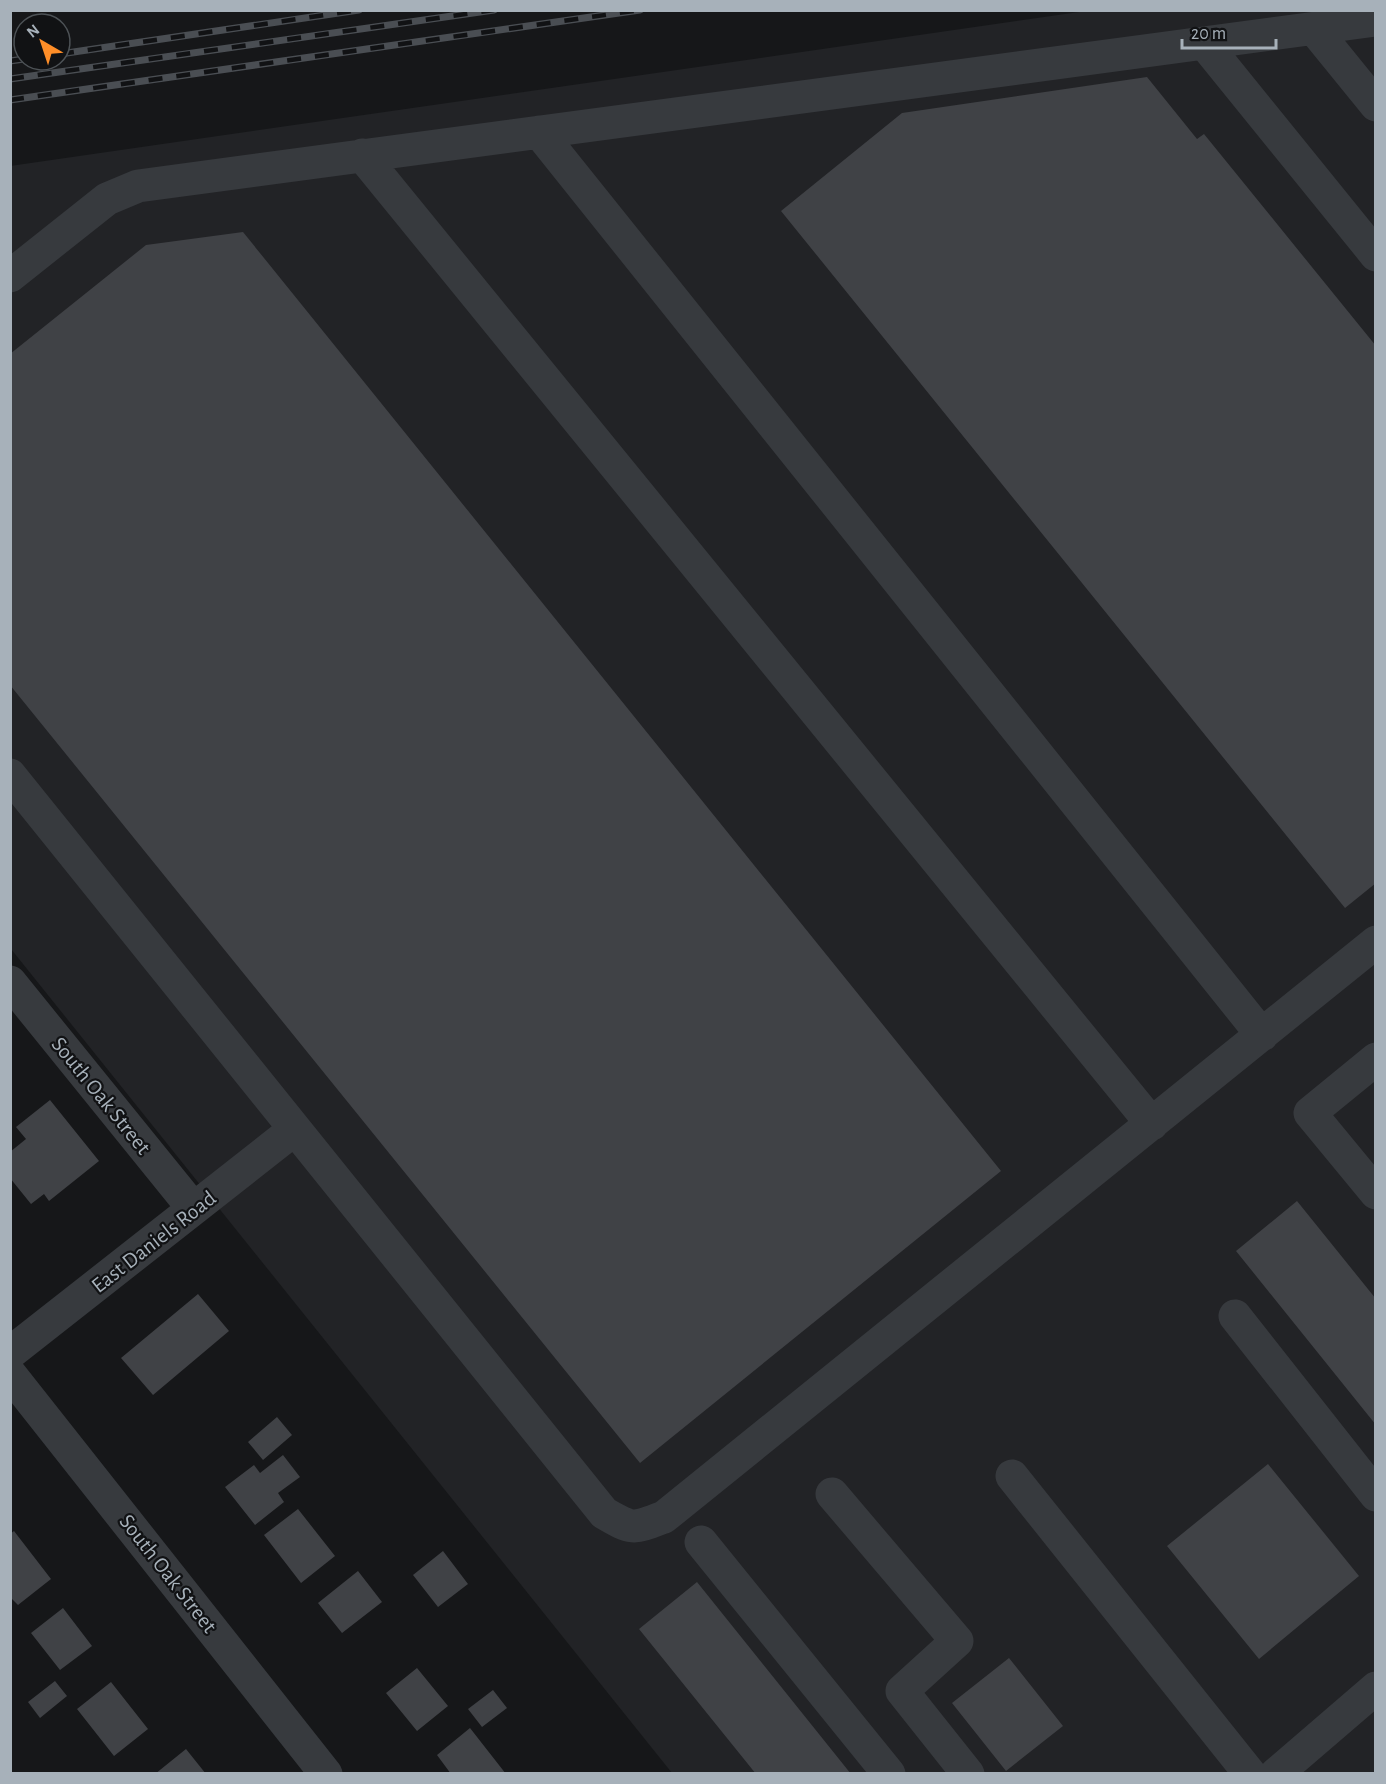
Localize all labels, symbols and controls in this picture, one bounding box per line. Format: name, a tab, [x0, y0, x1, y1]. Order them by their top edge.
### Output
north arrow	[12, 12, 72, 72]
scale bar	[1182, 12, 1276, 50]
text: N	[24, 21, 43, 41]
text: 20 m	[1191, 25, 1226, 43]
street label: South Oak Street	[47, 1033, 155, 1158]
street label: East Daniels Road	[87, 1187, 220, 1297]
street label: South Oak Street	[115, 1510, 221, 1637]

